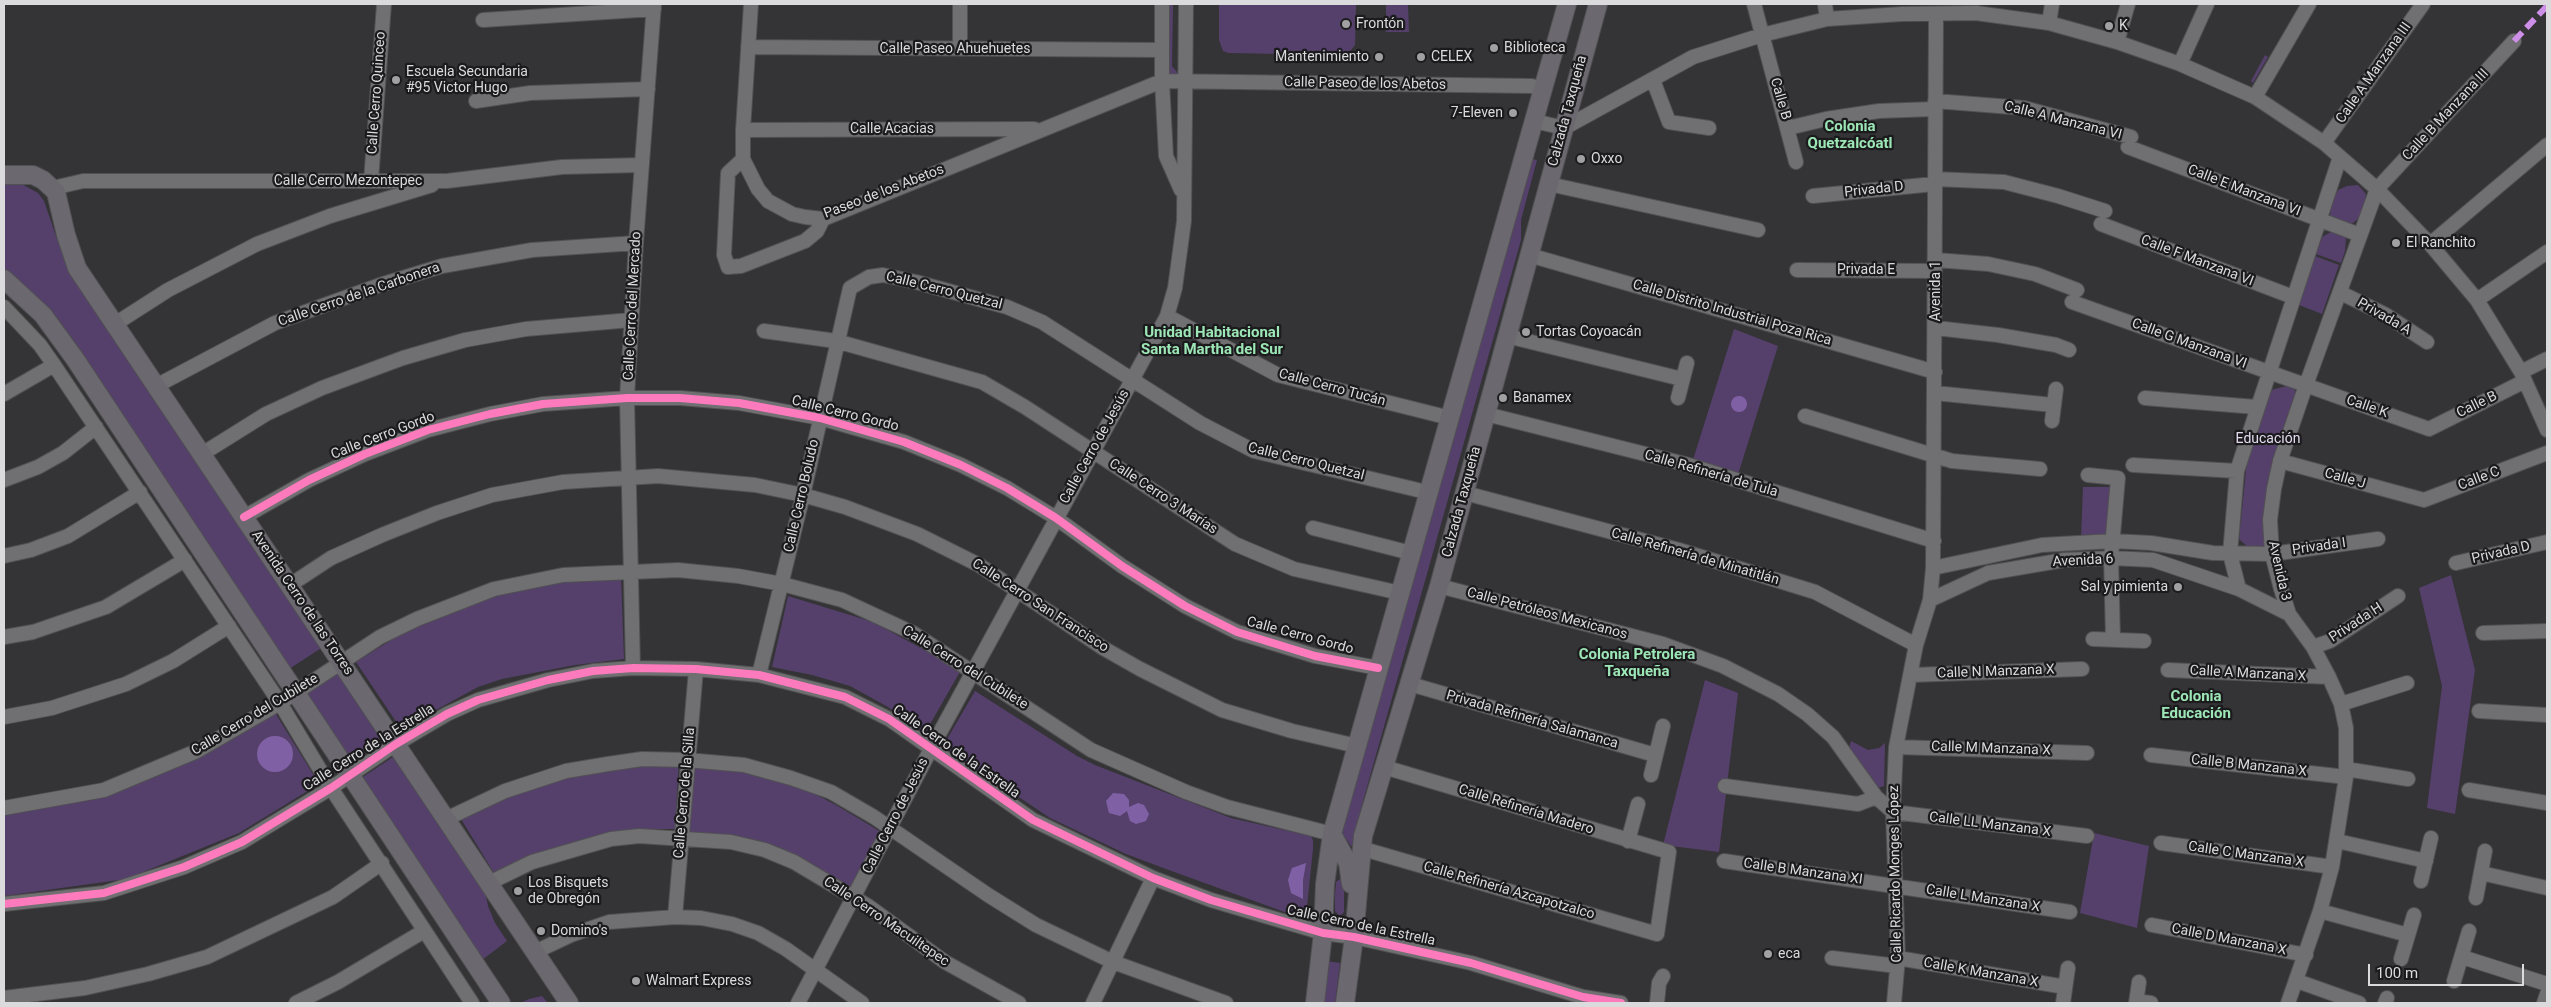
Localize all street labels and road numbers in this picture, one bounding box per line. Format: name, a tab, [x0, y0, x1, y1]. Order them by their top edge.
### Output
street label: Calle A Manzana III	[2333, 19, 2415, 127]
street label: Calle Cerro Quinceo	[364, 31, 390, 155]
street label: Calle Paseo Ahuehuetes	[880, 41, 1030, 57]
street label: Calzada Taxqueña	[1545, 54, 1591, 168]
street label: Calle B Manzana III	[2399, 66, 2493, 164]
street label: Calle Paseo de los Abetos	[1284, 74, 1446, 94]
street label: Calle B	[1766, 76, 1794, 122]
street label: Calle A Manzana VI	[2002, 98, 2124, 144]
street label: Calle Acacias	[850, 121, 934, 137]
street label: Paseo de los Abetos	[822, 161, 946, 223]
street label: Calle E Manzana VI	[2185, 162, 2303, 220]
street label: Calle Cerro Mezontepec	[274, 173, 422, 189]
street label: Privada D	[1844, 179, 1904, 201]
street label: Calle Cerro del Mercado	[621, 231, 645, 381]
street label: Calle F Manzana VI	[2138, 232, 2256, 290]
street label: Calle Cerro de la Carbonera	[276, 259, 442, 331]
street label: Avenida 1	[1928, 261, 1944, 321]
street label: Privada E	[1837, 262, 1895, 278]
street label: Calle Cerro Quetzal	[884, 268, 1004, 314]
street label: Calle Distrito Industrial Poza Rica	[1631, 277, 1833, 349]
street label: Privada A	[2354, 295, 2414, 339]
street label: Calle G Manzana VI	[2129, 315, 2249, 373]
street label: Calle Cerro Tucán	[1277, 366, 1387, 410]
street label: Calle Cerro de Jesús	[1057, 387, 1133, 507]
street label: Calle B	[2454, 388, 2500, 422]
street label: Calle K	[2344, 392, 2390, 422]
street label: Calle Cerro Gordo	[790, 393, 900, 435]
street label: Calle Cerro Gordo	[329, 408, 437, 464]
street label: Calle Cerro Boludo	[781, 438, 823, 554]
street label: Calle Cerro Quetzal	[1246, 439, 1366, 485]
street label: Calzada Taxqueña	[1439, 445, 1485, 559]
street label: Calle Refinería de Tula	[1642, 447, 1780, 501]
street label: Calle Cerro 3 Marías	[1106, 456, 1220, 538]
street label: Calle C	[2456, 463, 2502, 495]
street label: Calle J	[2322, 465, 2368, 493]
street label: Calle Refinería de Minatitlán	[1609, 525, 1781, 589]
street label: Avenida Cerro de las Torres	[247, 528, 357, 678]
street label: Privada I	[2291, 535, 2347, 559]
street label: Privada D	[2470, 538, 2532, 568]
street label: Avenida 3	[2264, 539, 2294, 603]
street label: Avenida 6	[2052, 551, 2114, 571]
street label: Calle Cerro San Francisco	[969, 556, 1111, 656]
street label: Calle Petróleos Mexicanos	[1465, 585, 1629, 643]
street label: Privada H	[2326, 600, 2386, 646]
street label: Calle Cerro Gordo	[1245, 614, 1355, 658]
street label: Calle Cerro del Cubilete	[899, 622, 1031, 714]
street label: Calle N Manzana X	[1937, 662, 2055, 682]
street label: Calle A Manzana X	[2189, 663, 2307, 685]
street label: Calle Cerro del Cubilete	[189, 670, 321, 760]
street label: Privada Refinería Salamanca	[1444, 687, 1620, 753]
street label: Calle Cerro de la Estrella	[300, 701, 438, 795]
street label: Calle Cerro de la Estrella	[889, 702, 1023, 802]
street label: Calle Cerro de la Silla	[671, 727, 699, 859]
street label: Calle M Manzana X	[1931, 739, 2051, 759]
street label: Calle B Manzana X	[2190, 752, 2308, 780]
street label: Calle Cerro de Jesús	[859, 755, 933, 877]
street label: Calle Refinería Madero	[1456, 781, 1596, 839]
street label: Calle Ricardo Monges López	[1886, 785, 1906, 963]
street label: Calle LL Manzana X	[1928, 809, 2052, 841]
street label: Calle C Manzana X	[2187, 839, 2305, 871]
street label: Calle B Manzana XI	[1742, 855, 1864, 889]
street label: Calle Refinería Azcapotzalco	[1421, 858, 1597, 924]
street label: Calle Cerro Macuiltepec	[820, 874, 952, 970]
street label: Calle L Manzana X	[1925, 882, 2041, 916]
street label: Calle Cerro de la Estrella	[1285, 902, 1437, 950]
street label: Calle D Manzana X	[2170, 921, 2288, 959]
street label: Calle K Manzana X	[1922, 955, 2040, 991]

